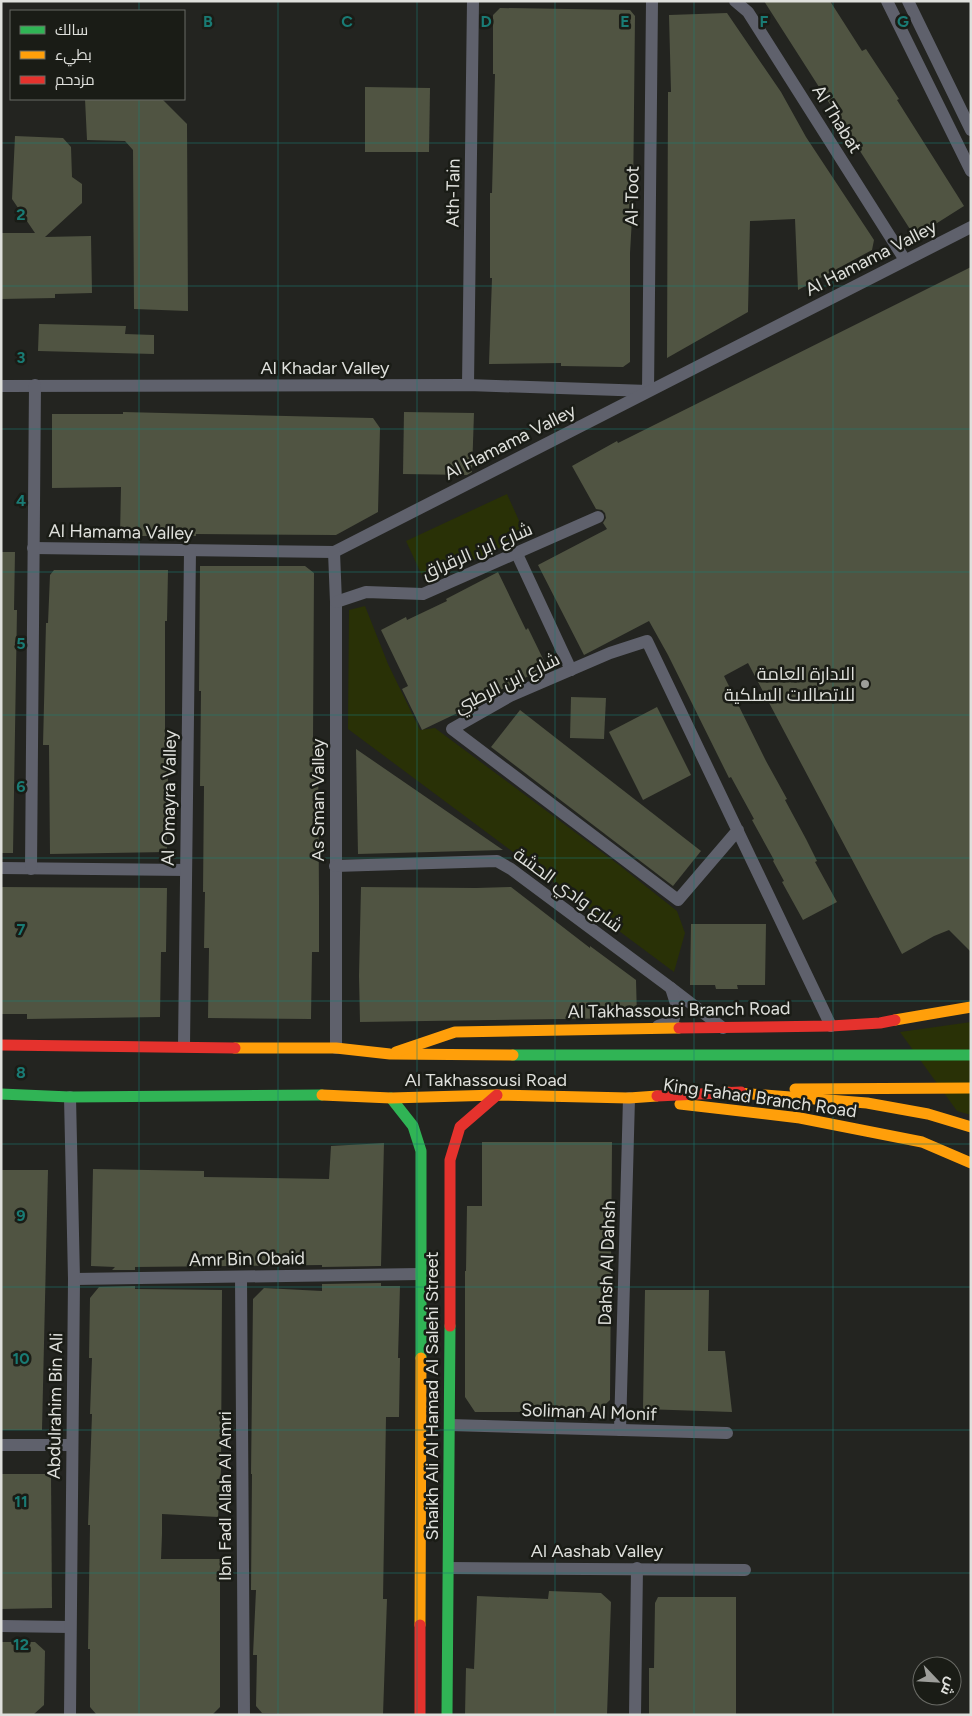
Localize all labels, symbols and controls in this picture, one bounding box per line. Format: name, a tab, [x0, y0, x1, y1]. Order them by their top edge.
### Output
legend	[10, 10, 185, 100]
text: B	[203, 12, 213, 31]
text: C	[341, 12, 353, 31]
text: D	[480, 12, 492, 31]
text: E	[620, 12, 630, 31]
text: F	[760, 12, 769, 31]
text: G	[897, 12, 909, 31]
text: سالك	[55, 21, 88, 39]
text: بطيء	[55, 46, 92, 67]
text: مزدحم	[55, 71, 95, 90]
street label: Al Thabat	[807, 81, 867, 157]
street label: Ath-Tain	[441, 158, 465, 228]
street label: Al-Toot	[620, 166, 644, 226]
text: 2	[16, 205, 26, 224]
street label: Al Hamama Valley	[802, 215, 941, 301]
text: 3	[17, 348, 26, 367]
street label: Al Khadar Valley	[261, 357, 390, 379]
street label: Al Hamama Valley	[441, 399, 580, 485]
text: 4	[16, 491, 26, 510]
street label: شارع ابن الرقراق	[418, 518, 536, 585]
street label: Al Hamama Valley	[48, 520, 194, 544]
text: 5	[16, 634, 26, 653]
street label: شارع ابن الرطبي	[451, 648, 565, 721]
place label: الادارة العامة للاتصالات السلكية	[724, 663, 855, 706]
marker: الادارة العامة للاتصالات السلكية	[859, 678, 871, 690]
street label: Al Omayra Valley	[157, 729, 181, 866]
street label: As Sman Valley	[307, 738, 329, 861]
text: 6	[16, 777, 26, 796]
street label: شارع وادي الحشة	[507, 843, 627, 939]
text: 7	[17, 920, 26, 939]
street label: Al Takhassousi Branch Road	[567, 997, 791, 1023]
text: 8	[16, 1063, 26, 1082]
street label: Al Takhassousi Road	[405, 1069, 567, 1091]
street label: King Fahad Branch Road	[662, 1074, 858, 1122]
street label: Dahsh Al Dahsh	[594, 1200, 620, 1326]
text: 9	[16, 1206, 26, 1225]
street label: Amr Bin Obaid	[189, 1247, 305, 1271]
street label: Shaikh Ali Al Hamad Al Salehi Street	[421, 1251, 443, 1540]
street label: Abdulrahim Bin Ali	[43, 1333, 67, 1479]
text: 10	[12, 1349, 30, 1368]
street label: Soliman Al Monif	[521, 1399, 658, 1425]
street label: Ibn Fadl Allah Al Amri	[214, 1411, 236, 1581]
text: 11	[14, 1492, 28, 1511]
street label: Al Aashab Valley	[531, 1540, 664, 1562]
text: 12	[13, 1635, 29, 1654]
north arrow	[912, 1656, 962, 1706]
text: ش	[937, 1675, 960, 1698]

